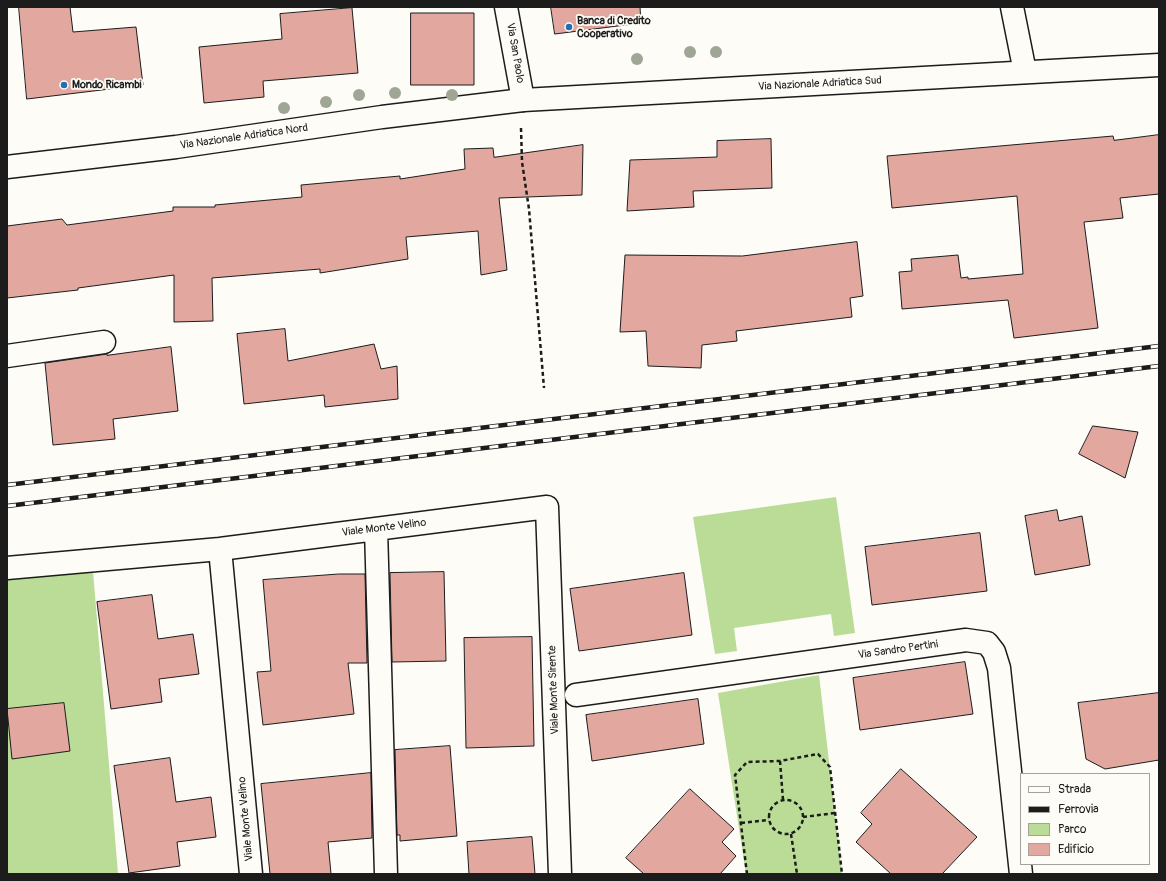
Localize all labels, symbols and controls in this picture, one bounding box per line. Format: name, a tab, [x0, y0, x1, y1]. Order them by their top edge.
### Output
place label: Banca di Credito Cooperativo	[577, 14, 651, 40]
street label: Via San Paolo	[503, 22, 527, 84]
marker: Banca di Credito Cooperativo	[564, 22, 574, 32]
street label: Via Nazionale Adriatica Sud	[758, 74, 882, 94]
place label: Mondo Ricambi	[72, 78, 142, 92]
marker: Mondo Ricambi	[59, 80, 69, 90]
street label: Via Nazionale Adriatica Nord	[179, 121, 309, 153]
street label: Viale Monte Velino	[341, 516, 427, 540]
street label: Via Sandro Pertini	[857, 638, 939, 662]
street label: Viale Monte Sirente	[546, 645, 562, 735]
legend	[1020, 773, 1150, 865]
street label: Viale Monte Velino	[236, 776, 256, 862]
text: Strada	[1058, 782, 1091, 797]
text: Ferrovia	[1058, 802, 1099, 817]
text: Parco	[1058, 822, 1087, 837]
text: Edificio	[1058, 842, 1094, 857]

